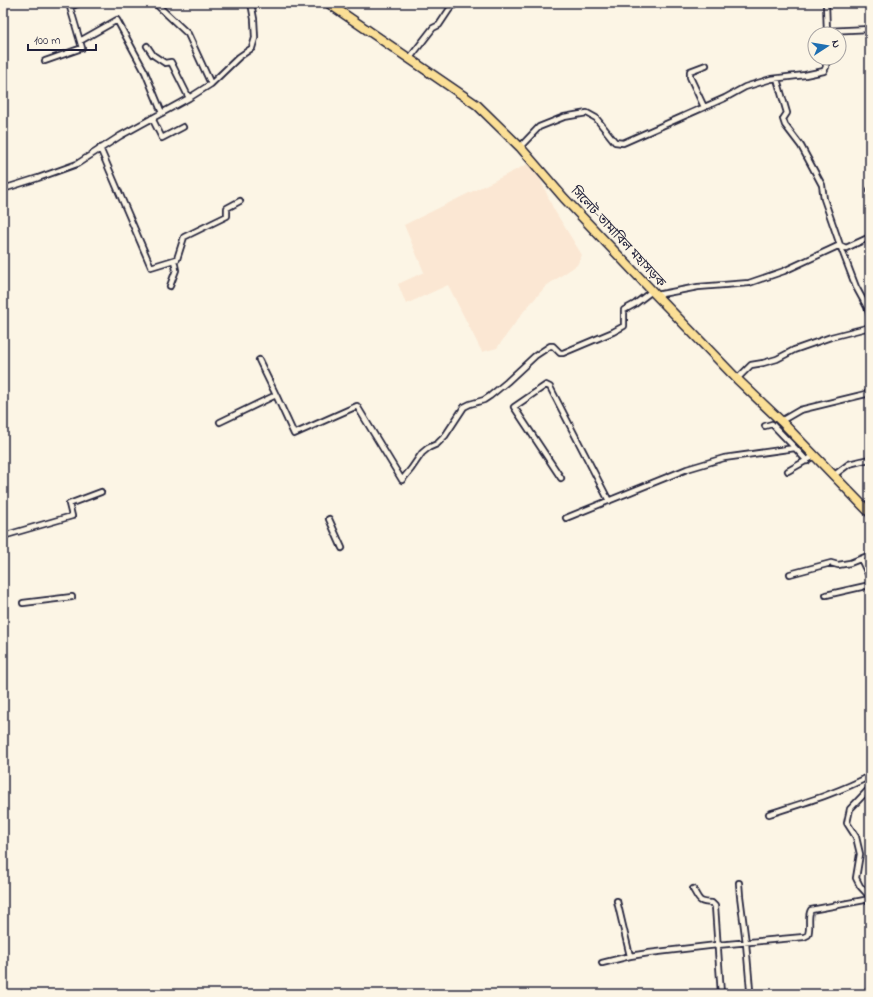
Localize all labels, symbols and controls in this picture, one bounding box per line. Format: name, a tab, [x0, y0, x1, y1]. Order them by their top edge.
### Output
scale bar	[28, 26, 96, 52]
north arrow	[807, 26, 847, 66]
text: 100 m	[34, 32, 61, 50]
text: N	[827, 39, 844, 49]
street label: সিলেট-তামাবিল মহাসড়ক	[565, 182, 670, 292]

